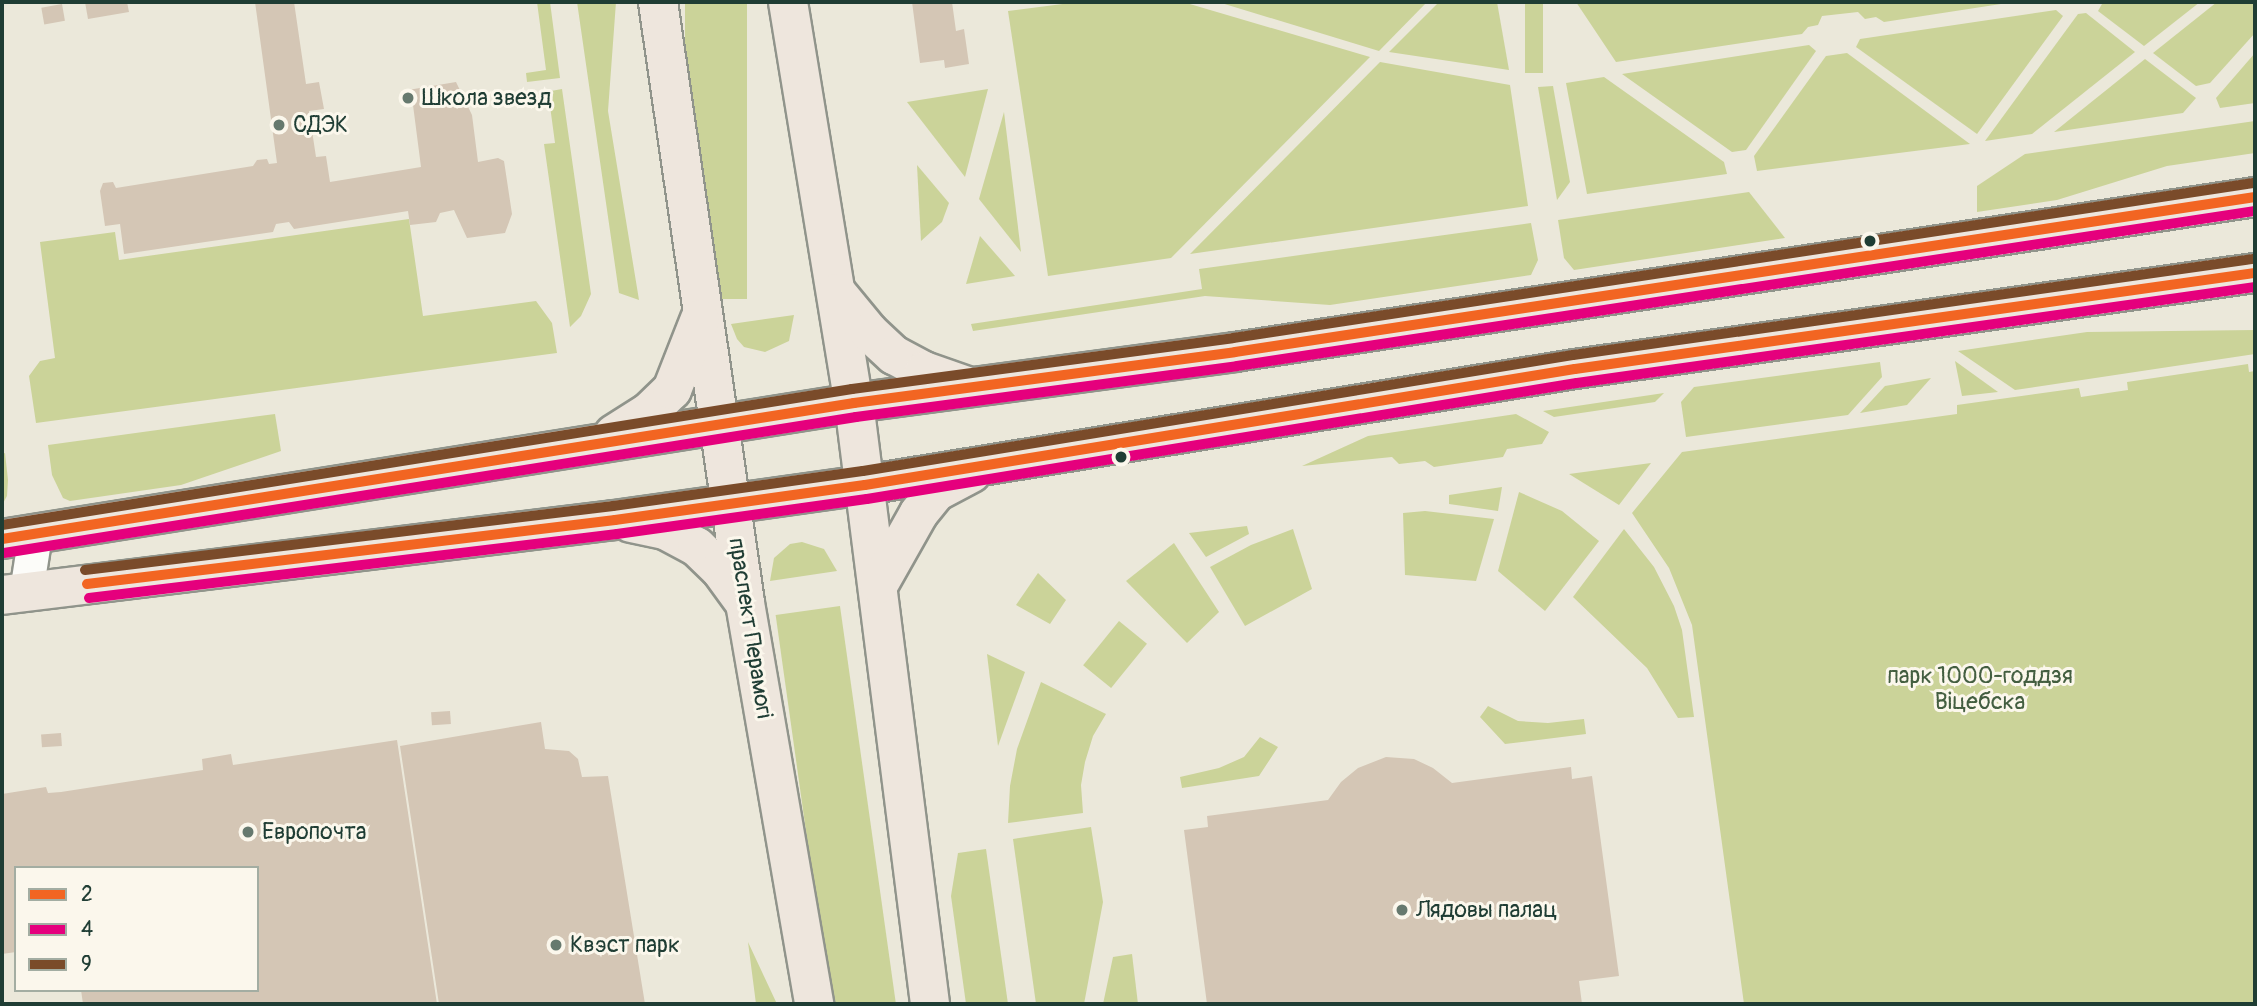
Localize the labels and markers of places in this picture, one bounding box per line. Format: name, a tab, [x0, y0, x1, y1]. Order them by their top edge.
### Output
place label: Школа звезд	[422, 84, 551, 112]
marker: Школа звезд	[400, 90, 416, 106]
place label: СДЭК	[293, 111, 348, 139]
marker: СДЭК	[271, 117, 287, 133]
unlabelled marker	[1863, 234, 1877, 248]
unlabelled marker	[1114, 450, 1128, 464]
place label: Европочта	[262, 818, 366, 846]
marker: Европочта	[240, 824, 256, 840]
place label: Лядовы палац	[1416, 896, 1557, 924]
marker: Лядовы палац	[1394, 902, 1410, 918]
place label: Квэст парк	[570, 931, 680, 959]
marker: Квэст парк	[548, 937, 564, 953]

